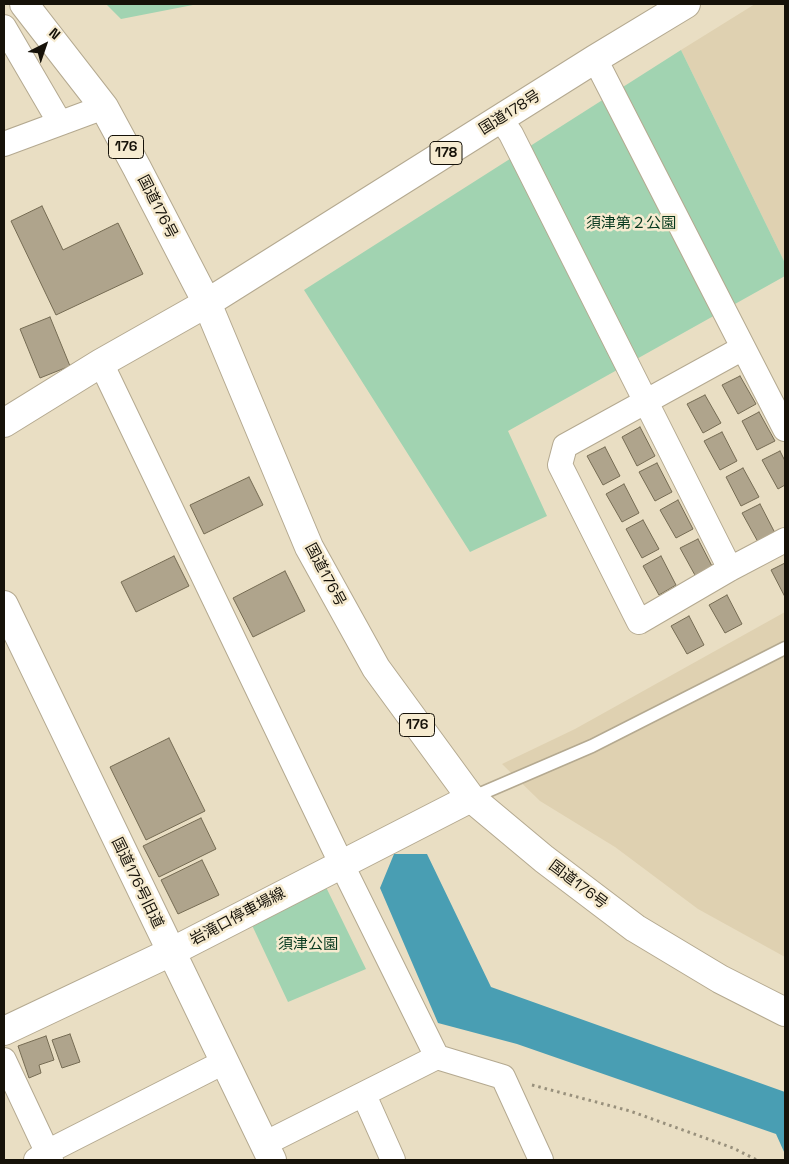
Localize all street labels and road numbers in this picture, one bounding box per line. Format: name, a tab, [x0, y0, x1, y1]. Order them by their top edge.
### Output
street label: 国道178号	[476, 87, 544, 139]
road number: 176	[108, 136, 144, 158]
road number: 178	[430, 142, 462, 164]
street label: 国道176号	[133, 172, 181, 242]
street label: 国道176号	[301, 540, 349, 610]
road number: 176	[400, 714, 434, 736]
street label: 国道176号旧道	[107, 835, 167, 931]
street label: 国道176号	[545, 857, 611, 913]
street label: 岩滝口停車場線	[187, 884, 289, 950]

